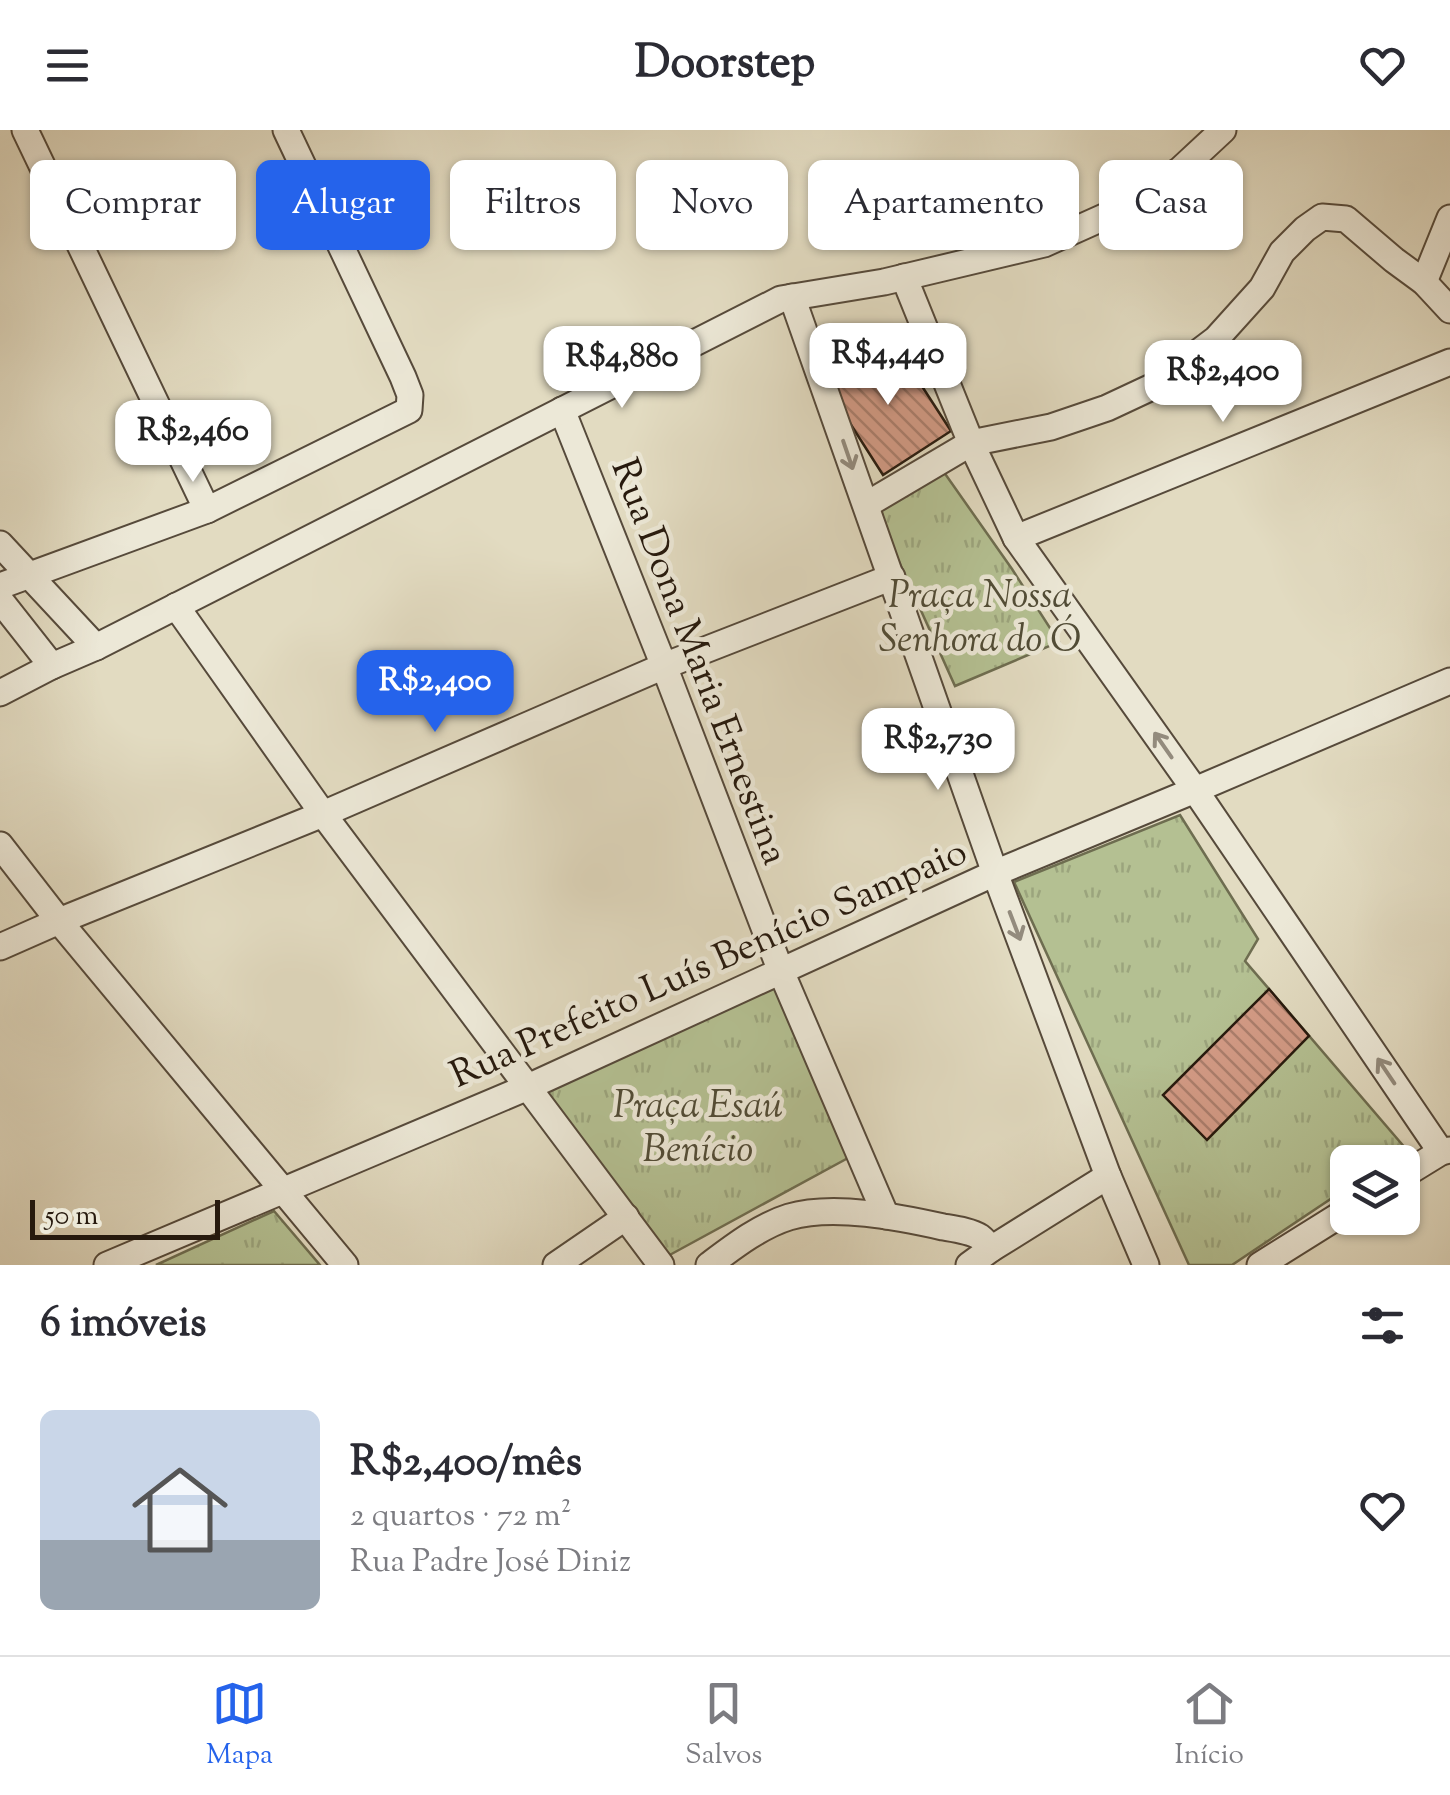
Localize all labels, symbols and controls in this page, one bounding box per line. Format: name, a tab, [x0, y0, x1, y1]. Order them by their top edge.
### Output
text: Doorstep	[635, 33, 815, 98]
icon: menu	[40, 38, 95, 93]
icon: heart	[1355, 38, 1410, 93]
chip: Comprar	[30, 160, 236, 250]
chip: Alugar	[256, 160, 430, 250]
chip: Filtros	[450, 160, 616, 250]
chip: Novo	[636, 160, 788, 250]
chip: Apartamento	[808, 160, 1079, 250]
chip: Casa	[1099, 160, 1243, 250]
pin: R$4,440	[796, 323, 980, 408]
pin: R$4,880	[530, 326, 714, 411]
text: R$4,440	[831, 332, 945, 378]
text: R$4,880	[565, 335, 679, 381]
pin: R$2,400	[1131, 340, 1315, 425]
text: R$2,400	[1167, 349, 1279, 395]
pin: R$2,460	[101, 400, 285, 485]
text: R$2,460	[137, 409, 249, 455]
one-way arrow	[840, 439, 858, 470]
street label: Rua Dona Maria Ernestina	[595, 452, 800, 873]
park label: Praça Nossa Senhora do Ó	[879, 571, 1081, 669]
pin: R$2,400	[343, 650, 527, 735]
text: R$2,400	[379, 659, 491, 705]
pin: R$2,730	[846, 708, 1030, 793]
text: R$2,730	[884, 717, 992, 763]
one-way arrow	[1153, 732, 1174, 760]
street label: Rua Prefeito Luís Benício Sampaio	[443, 827, 977, 1104]
one-way arrow	[1007, 910, 1025, 941]
one-way arrow	[1376, 1058, 1397, 1086]
park label: Praça Esaú Benício	[613, 1081, 783, 1179]
map controls	[1330, 1145, 1420, 1235]
button: layers	[1330, 1145, 1420, 1235]
scale bar	[30, 1195, 220, 1240]
text: 50 m	[45, 1197, 99, 1237]
text: 6 imóveis	[40, 1295, 207, 1355]
icon: filters	[1355, 1298, 1410, 1353]
text: R$2,400/mês	[350, 1434, 582, 1494]
icon: home	[120, 1450, 240, 1570]
icon: heart	[1355, 1483, 1410, 1538]
text: 2 quartos · 72 m²	[350, 1494, 572, 1540]
text: Rua Padre José Diniz	[350, 1540, 631, 1586]
tab: Mapa	[206, 1676, 273, 1776]
tab: Salvos	[685, 1676, 762, 1776]
tab: Início	[1175, 1676, 1244, 1776]

